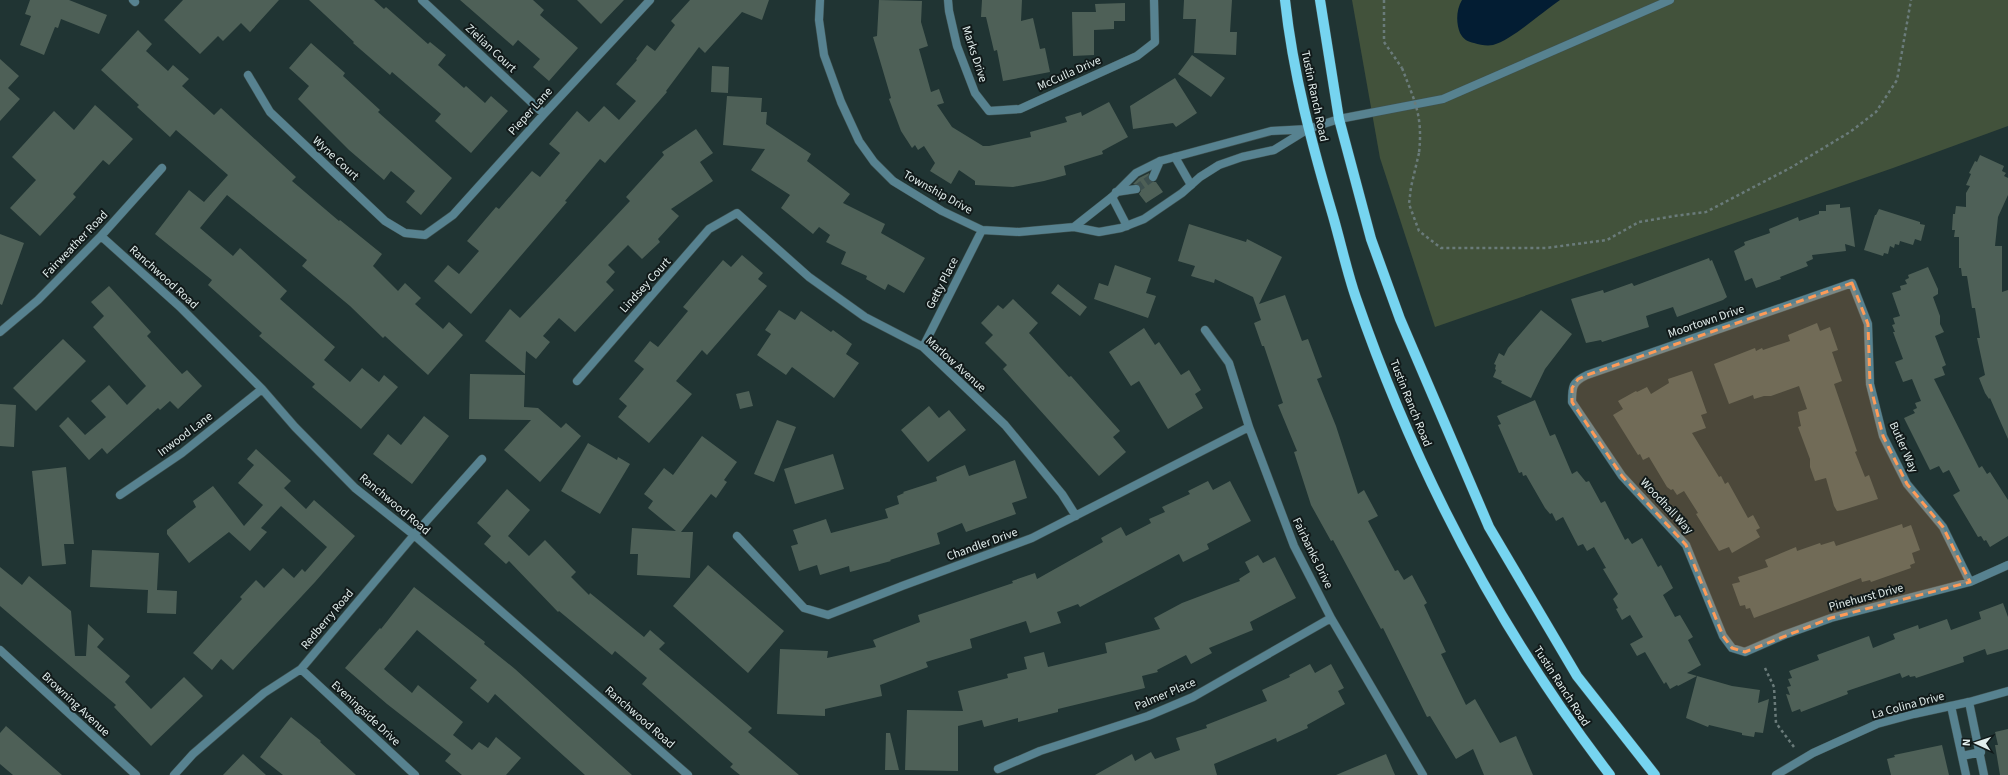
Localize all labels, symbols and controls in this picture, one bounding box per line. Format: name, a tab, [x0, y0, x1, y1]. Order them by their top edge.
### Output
street label: Zielian Court	[461, 20, 520, 77]
street label: Marks Drive	[957, 24, 992, 85]
street label: Tustin Ranch Road	[1297, 49, 1332, 143]
street label: McCulla Drive	[1035, 52, 1104, 95]
street label: Pieper Lane	[504, 84, 557, 139]
street label: Wyne Court	[309, 132, 363, 184]
street label: Township Drive	[900, 166, 976, 219]
street label: Fairweather Road	[39, 207, 112, 282]
street label: Ranchwood Road	[125, 242, 202, 313]
street label: Lindsey Court	[616, 254, 675, 317]
street label: Getty Place	[922, 254, 963, 312]
street label: Moortown Drive	[1666, 300, 1747, 343]
street label: Marlow Avenue	[922, 332, 990, 396]
street label: Tustin Ranch Road	[1385, 357, 1436, 449]
street label: Inwood Lane	[154, 408, 216, 461]
street label: Butler Way	[1885, 419, 1922, 476]
street label: Ranchwood Road	[356, 470, 434, 539]
street label: Woodhall Way	[1636, 475, 1697, 538]
street label: Fairbanks Drive	[1288, 515, 1337, 592]
street label: Chandler Drive	[944, 524, 1020, 565]
street label: Pinehurst Drive	[1827, 579, 1905, 616]
street label: Redberry Road	[297, 585, 358, 653]
street label: Tustin Ranch Road	[1529, 643, 1594, 730]
street label: Browning Avenue	[38, 668, 114, 741]
street label: Palmer Place	[1132, 674, 1198, 715]
street label: Eveningside Drive	[327, 677, 404, 750]
street label: Ranchwood Road	[601, 682, 678, 753]
street label: La Colina Drive	[1870, 688, 1946, 723]
north arrow	[1956, 723, 1996, 763]
text: N	[1959, 738, 1974, 747]

